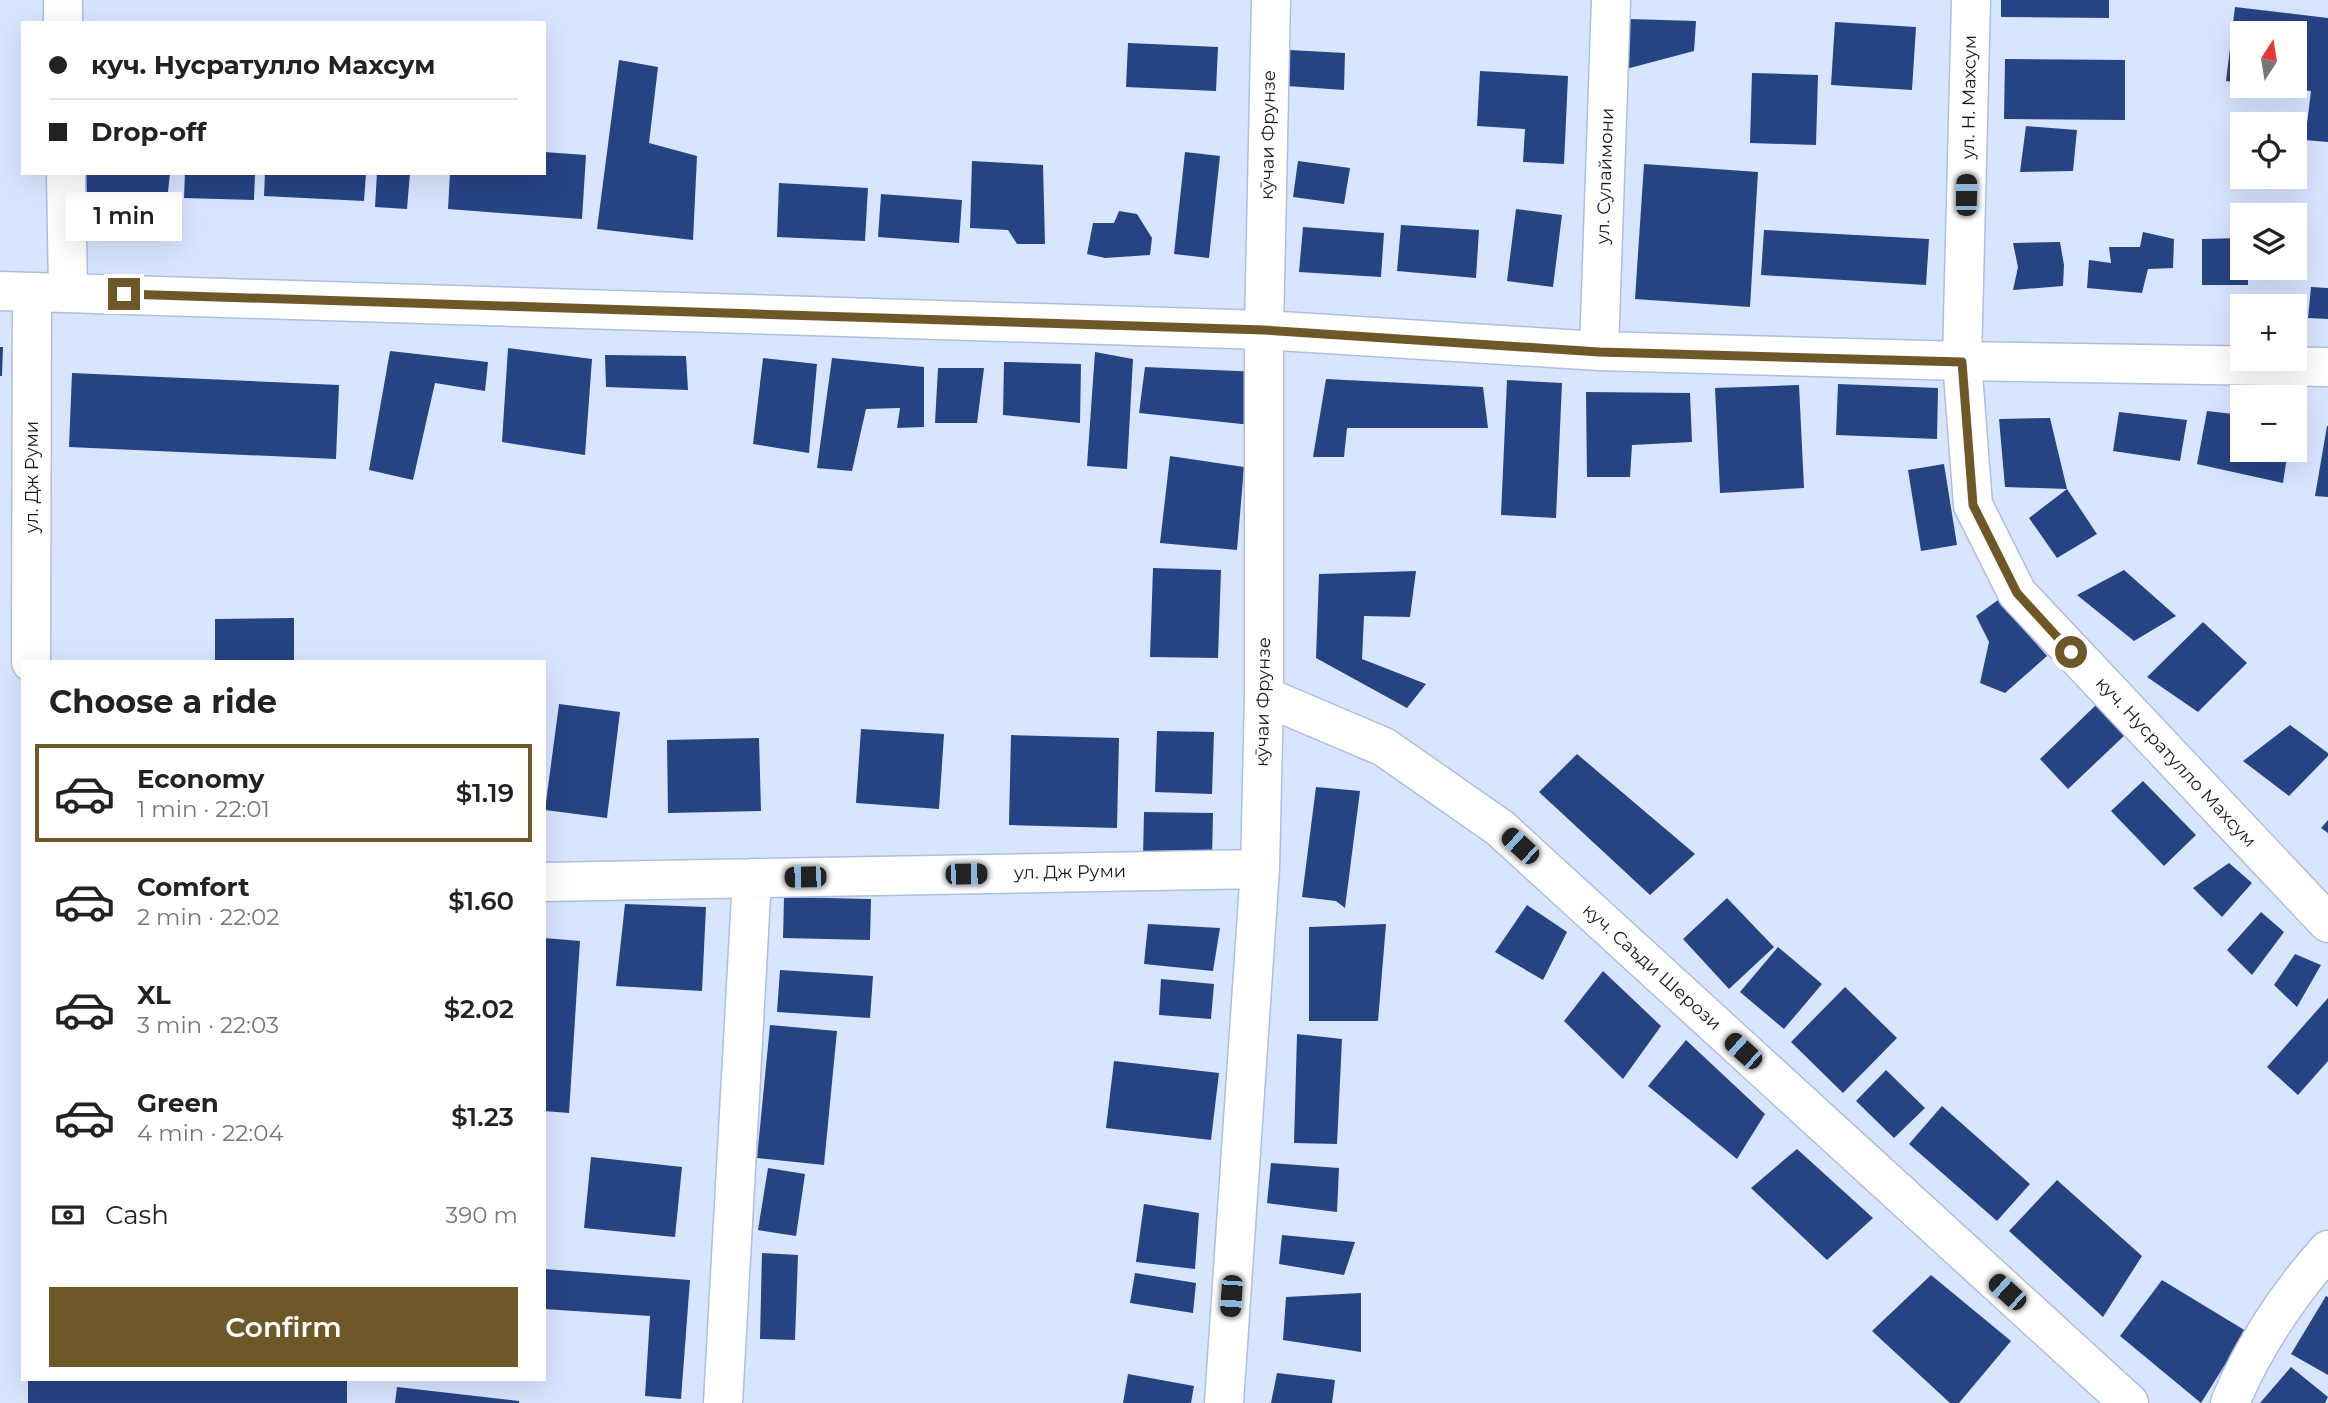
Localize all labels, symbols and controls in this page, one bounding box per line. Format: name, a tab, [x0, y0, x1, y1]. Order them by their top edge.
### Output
north arrow	[2230, 21, 2306, 98]
map controls	[2230, 21, 2307, 462]
street label: ул. Н. Махсум	[1957, 35, 1981, 160]
text: куч. Нусратулло Махсум	[91, 49, 436, 81]
street label: кӯчаи Фрунзе	[1256, 70, 1280, 200]
street label: ул. Сулаймони	[1592, 107, 1618, 246]
button: locate	[2230, 112, 2307, 189]
text: Drop-off	[91, 116, 206, 148]
car	[1956, 174, 1977, 216]
callout: 1 min	[66, 192, 182, 242]
text: 1 min	[93, 202, 155, 230]
button: layers	[2230, 203, 2307, 280]
route end	[108, 278, 140, 310]
button: +	[2230, 294, 2307, 371]
button: −	[2230, 385, 2307, 462]
street label: ул. Дж Руми	[21, 421, 43, 534]
route start	[2055, 636, 2087, 668]
street label: кӯчаи Фрунзе	[1251, 637, 1275, 767]
street label: куч. Нусратулло Махсум	[2091, 672, 2261, 852]
text: Choose a ride	[49, 682, 277, 721]
icon: car	[53, 762, 116, 825]
text: Economy	[137, 763, 264, 795]
text: $1.19	[456, 777, 514, 809]
text: 1 min · 22:01	[137, 795, 270, 823]
car	[1498, 824, 1543, 868]
street label: ул. Дж Руми	[1013, 860, 1126, 884]
car	[945, 863, 988, 885]
car	[784, 866, 827, 888]
icon: car	[53, 870, 116, 933]
text: Comfort	[137, 871, 249, 903]
text: $1.60	[448, 885, 514, 917]
street label: куч. Саъди Шерози	[1578, 899, 1726, 1035]
text: 2 min · 22:02	[137, 903, 279, 931]
icon: car	[53, 978, 116, 1041]
text: XL	[137, 979, 171, 1011]
text: $2.02	[444, 993, 514, 1025]
text: 3 min · 22:03	[137, 1011, 279, 1039]
car	[1721, 1029, 1766, 1073]
icon: car	[53, 1086, 116, 1149]
text: Green	[137, 1087, 219, 1119]
text: $1.23	[451, 1101, 514, 1133]
text: 4 min · 22:04	[137, 1119, 284, 1147]
icon: cash	[49, 1196, 87, 1234]
text: Cash	[105, 1199, 169, 1231]
text: 390 m	[445, 1201, 518, 1229]
car	[1985, 1270, 2030, 1314]
car	[1220, 1274, 1243, 1318]
button: Confirm	[49, 1287, 518, 1367]

